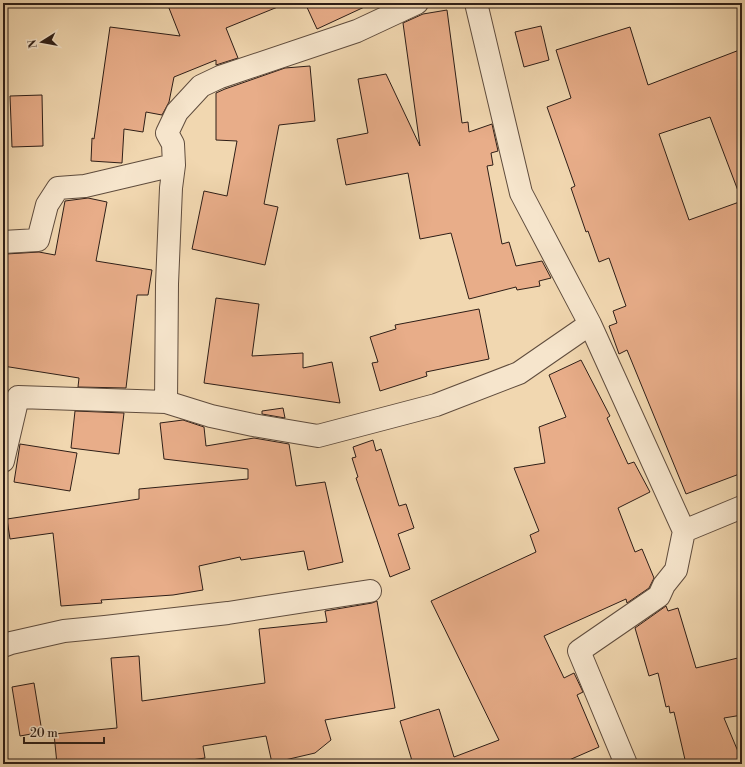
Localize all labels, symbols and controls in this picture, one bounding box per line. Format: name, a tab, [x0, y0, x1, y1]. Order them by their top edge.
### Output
north arrow	[22, 22, 62, 62]
text: N	[25, 38, 41, 49]
scale bar	[24, 719, 104, 745]
text: 20 m	[30, 726, 58, 741]

